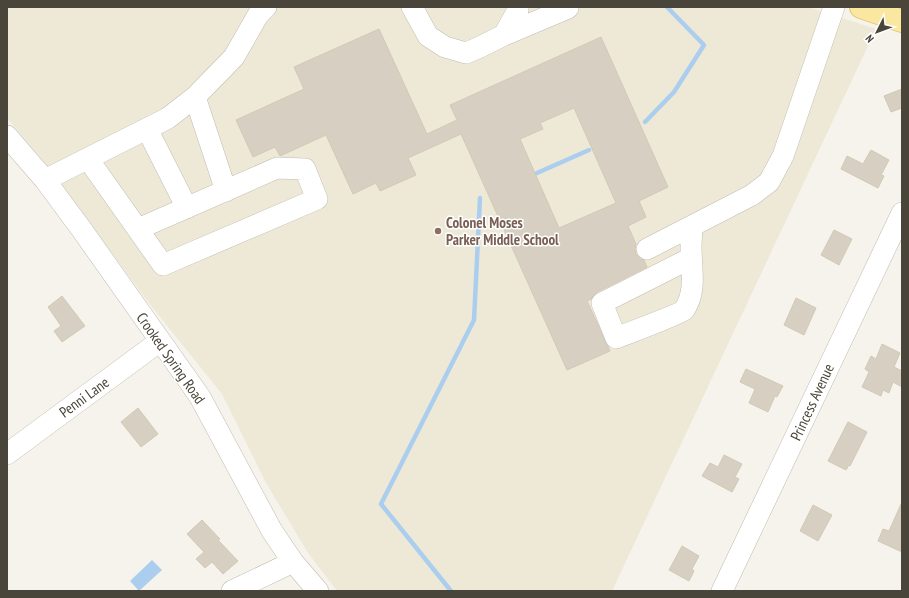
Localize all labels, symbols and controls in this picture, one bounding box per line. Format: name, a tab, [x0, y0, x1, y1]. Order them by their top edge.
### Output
north arrow	[857, 12, 897, 52]
text: N	[862, 32, 877, 46]
place label: Colonel Moses Parker Middle School	[446, 213, 559, 249]
marker: Colonel Moses Parker Middle School	[433, 226, 443, 236]
street label: Crooked Spring Road	[132, 309, 210, 407]
street label: Princess Avenue	[786, 361, 838, 443]
street label: Penni Lane	[55, 373, 113, 421]

